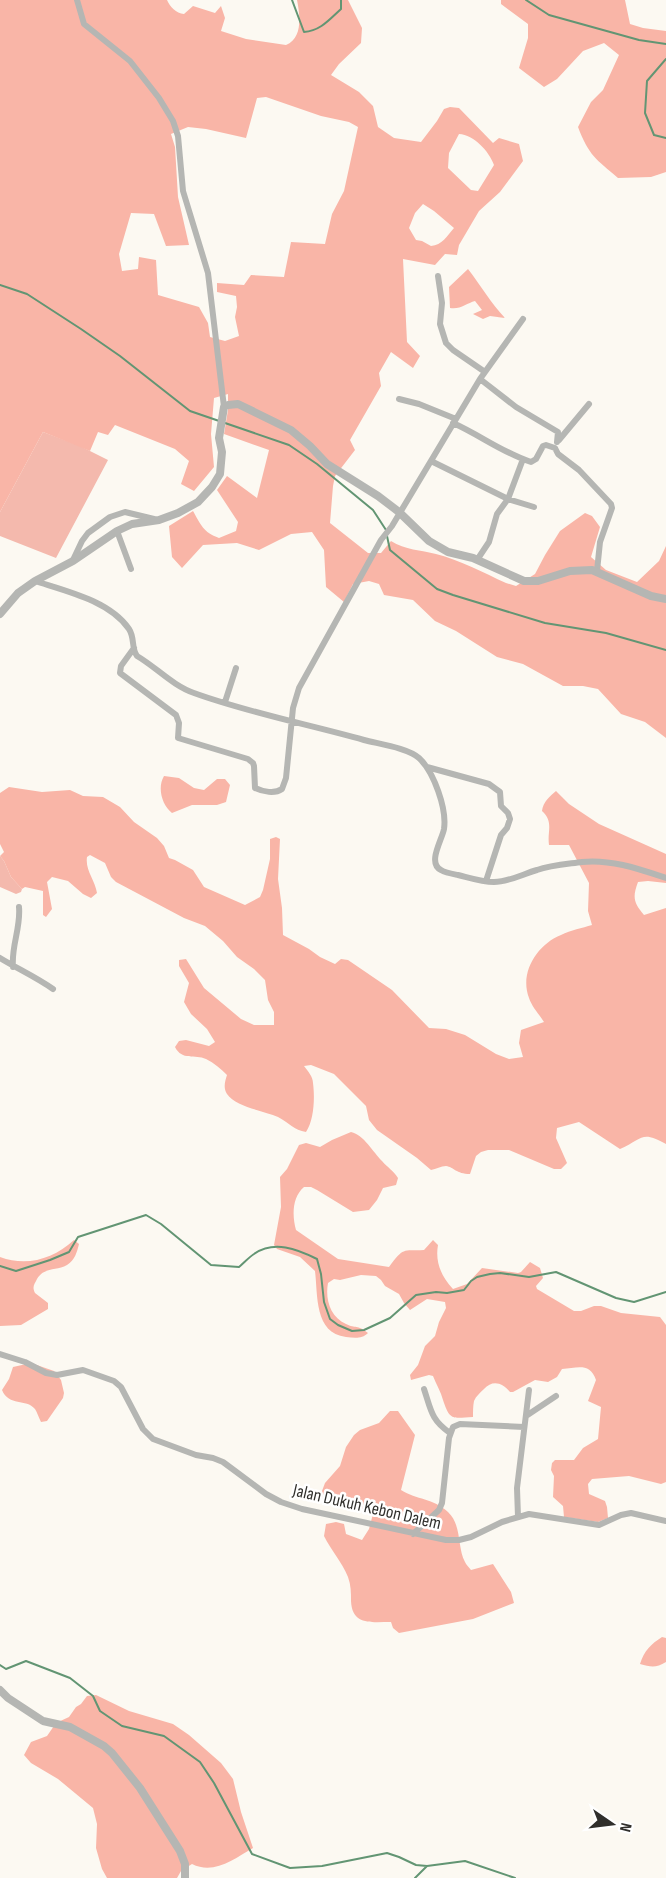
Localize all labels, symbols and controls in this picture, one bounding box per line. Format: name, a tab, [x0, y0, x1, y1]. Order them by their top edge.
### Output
street label: Jalan Dukuh Kebon Dalem	[290, 1480, 443, 1534]
north arrow	[582, 1794, 642, 1854]
text: N	[615, 1821, 635, 1834]

